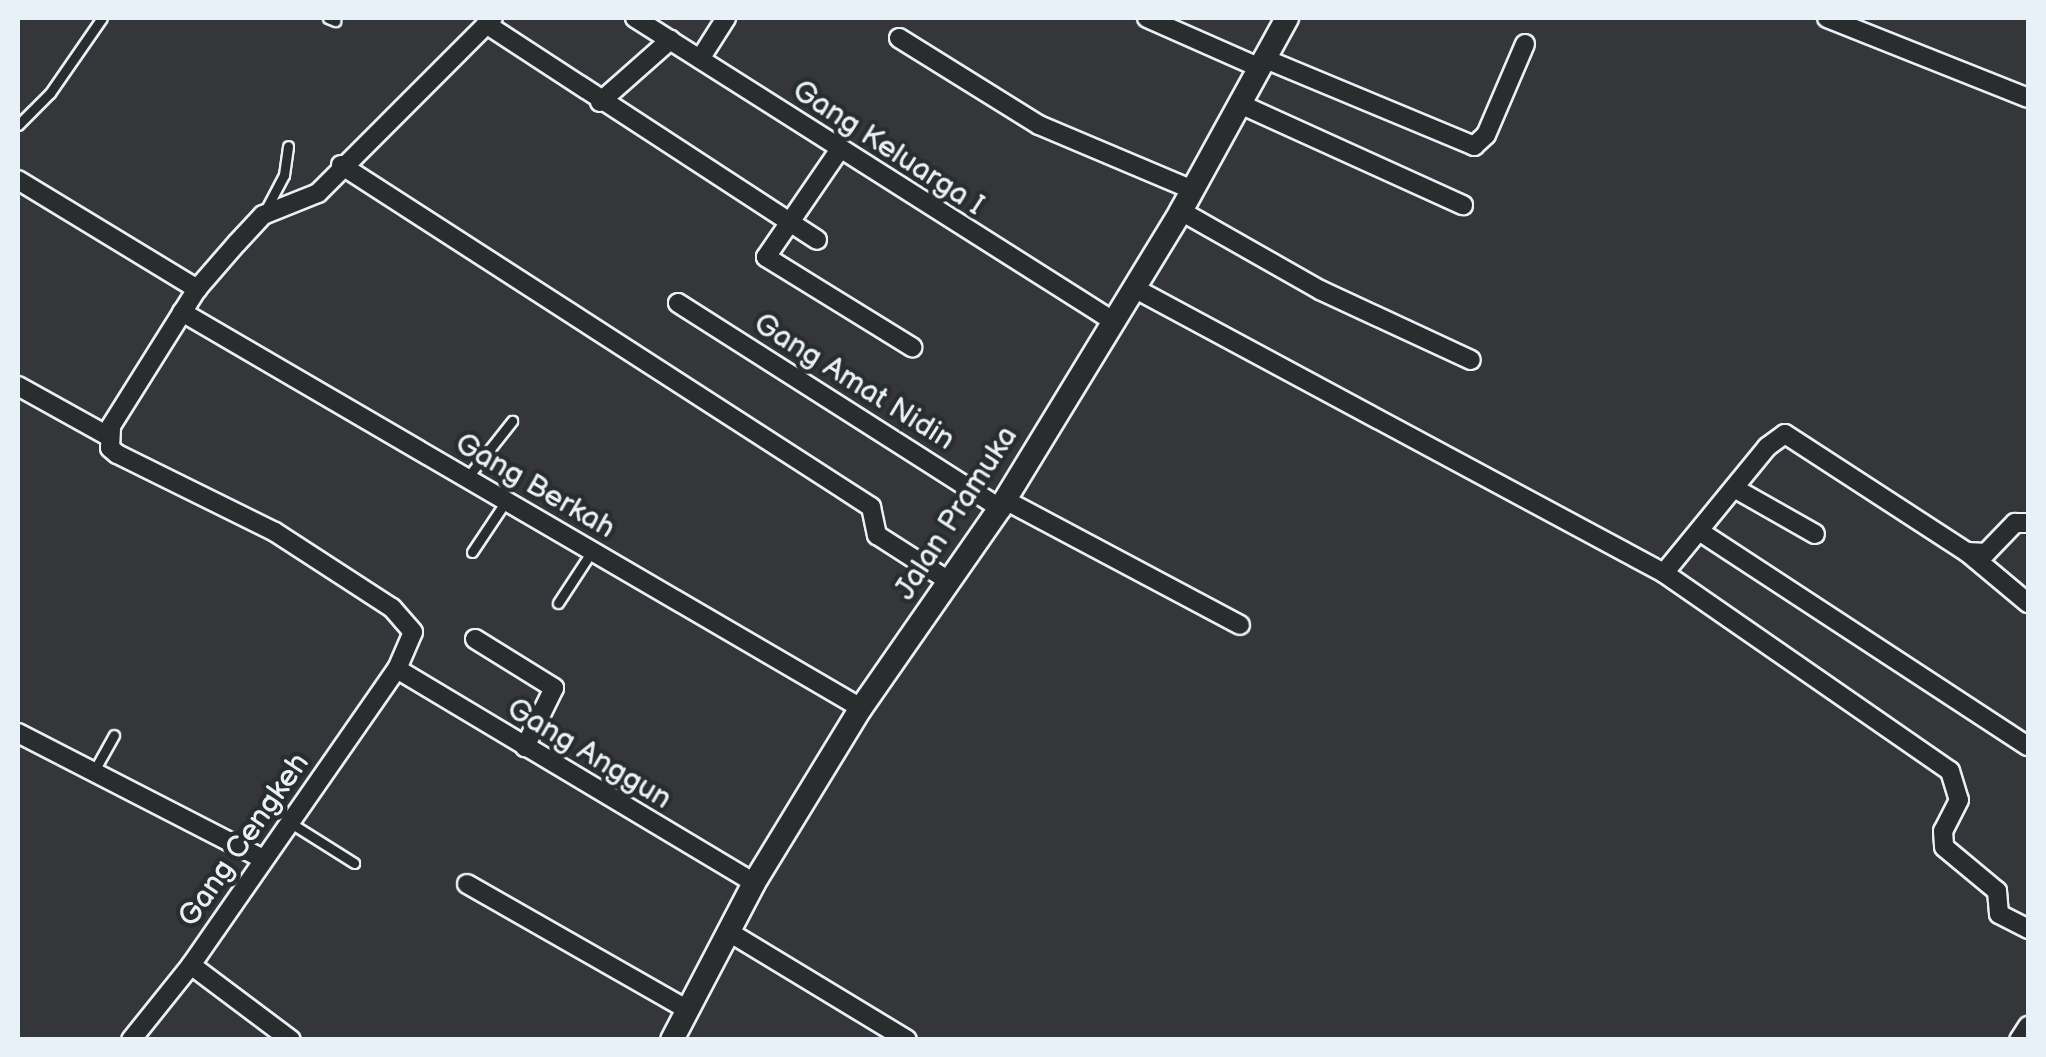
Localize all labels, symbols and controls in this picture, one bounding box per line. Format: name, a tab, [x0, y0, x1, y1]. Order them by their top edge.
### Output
street label: Gang Keluarga I	[786, 73, 990, 223]
street label: Gang Amat Nidin	[747, 306, 961, 458]
street label: Jalan Pramuka	[887, 420, 1025, 606]
street label: Gang Berkah	[449, 426, 621, 546]
street label: Gang Anggun	[500, 691, 678, 817]
street label: Gang Cengkeh	[171, 746, 317, 934]

